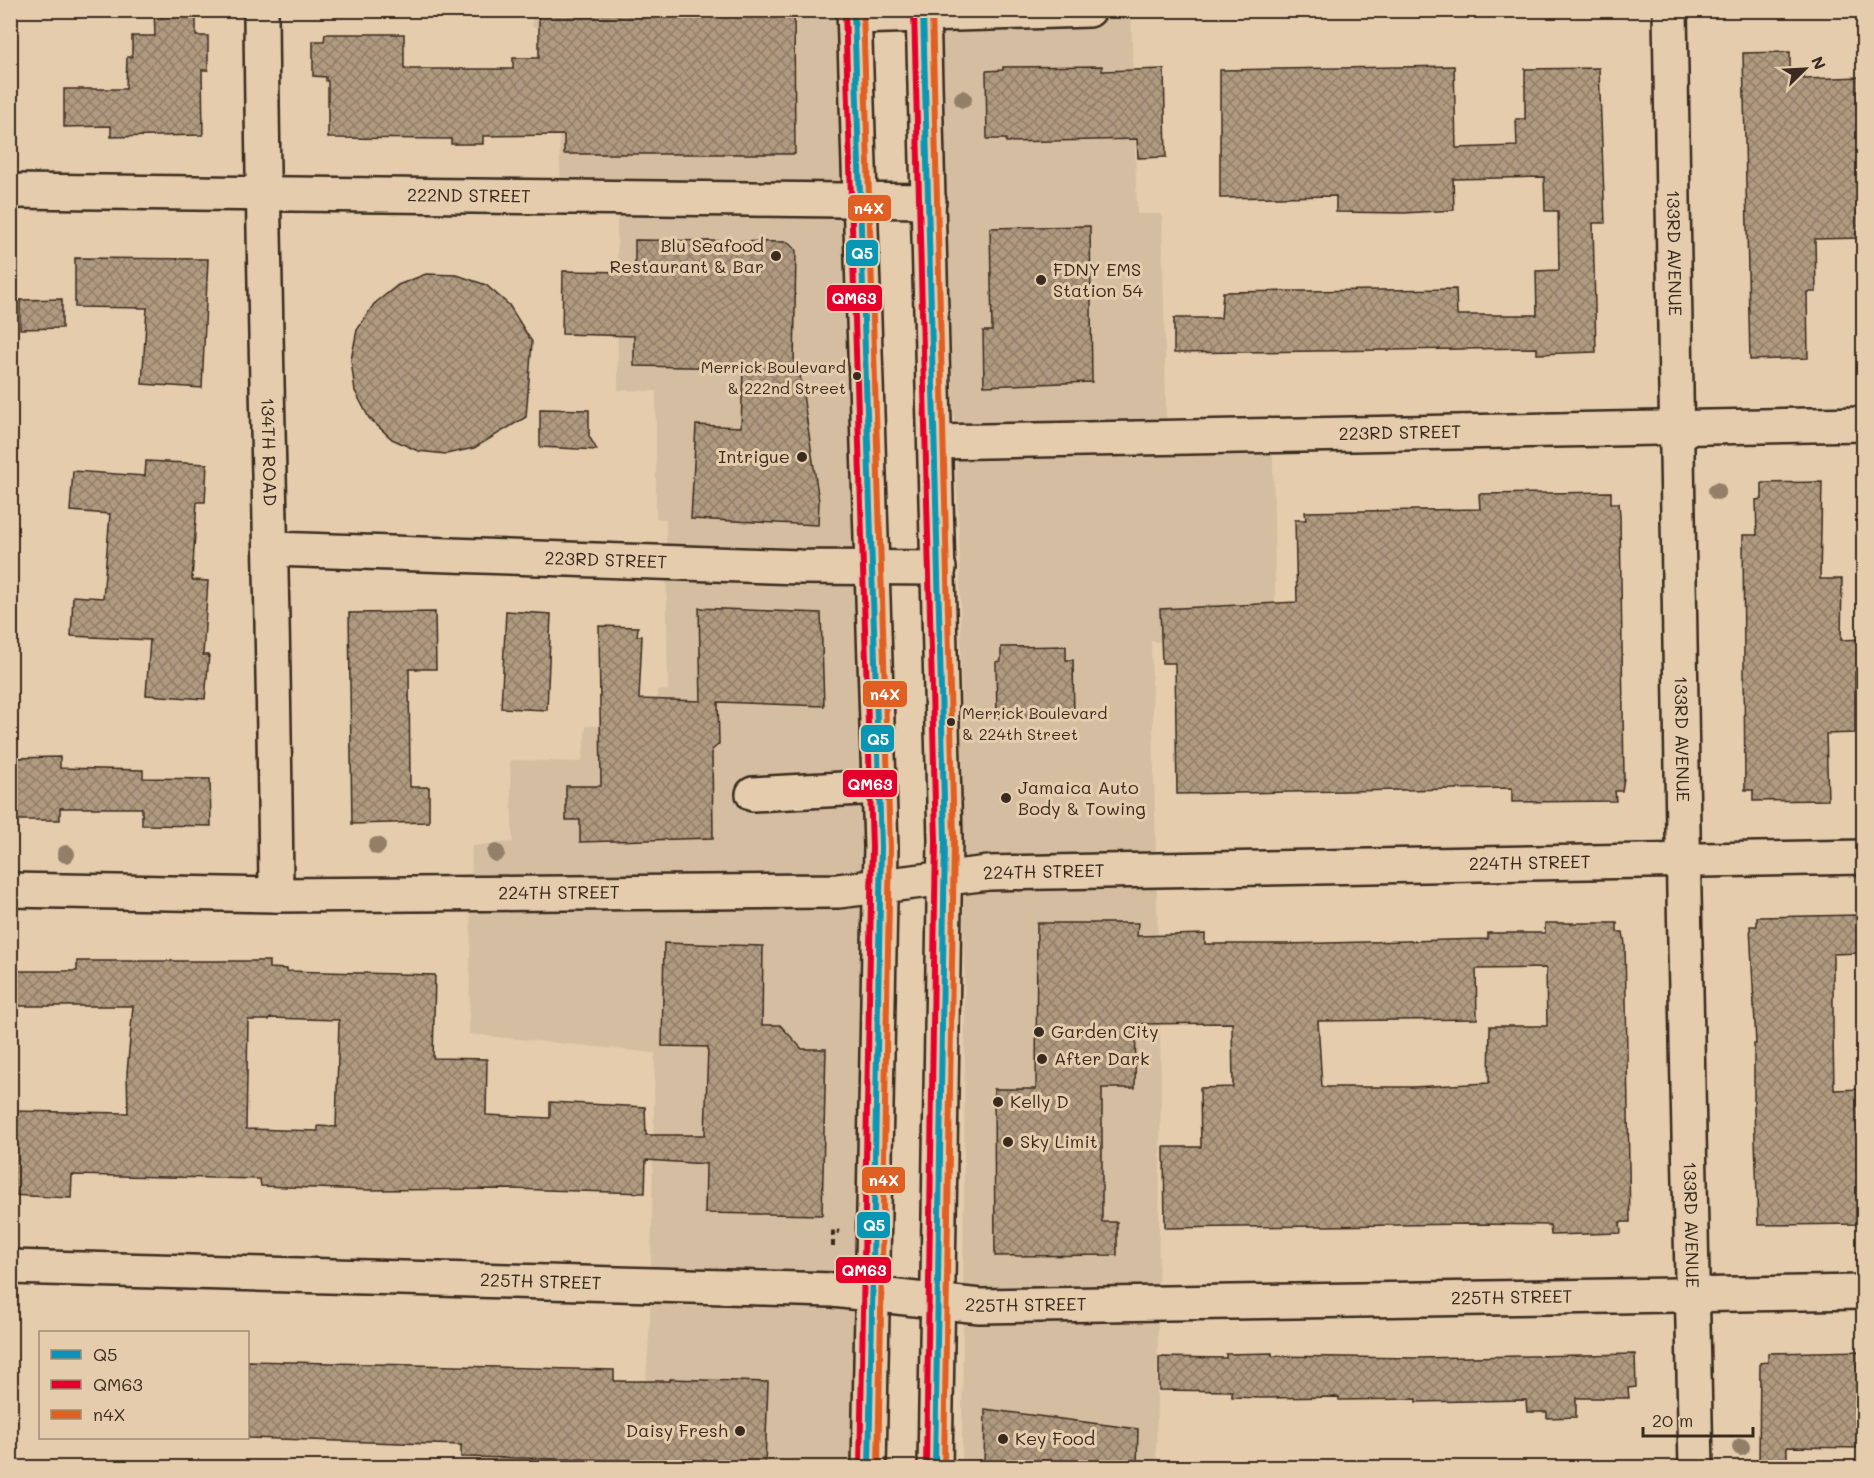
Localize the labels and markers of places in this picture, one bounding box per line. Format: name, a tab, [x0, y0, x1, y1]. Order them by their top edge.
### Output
place label: Blu Seafood Restaurant & Bar	[610, 233, 764, 278]
marker: Blu Seafood Restaurant & Bar	[769, 249, 783, 263]
place label: FDNY EMS Station 54	[1053, 257, 1144, 302]
marker: FDNY EMS Station 54	[1034, 273, 1048, 287]
place label: Merrick Boulevard & 222nd Street	[701, 356, 846, 398]
marker: Merrick Boulevard & 222nd Street	[851, 370, 863, 382]
place label: Intrigue	[718, 444, 790, 468]
marker: Intrigue	[795, 450, 809, 464]
place label: Merrick Boulevard & 224th Street	[962, 702, 1107, 744]
marker: Merrick Boulevard & 224th Street	[945, 716, 957, 728]
place label: Jamaica Auto Body & Towing	[1018, 775, 1146, 820]
marker: Jamaica Auto Body & Towing	[999, 791, 1013, 805]
place label: Garden City	[1051, 1019, 1159, 1043]
marker: Garden City	[1032, 1025, 1046, 1039]
place label: After Dark	[1054, 1046, 1150, 1070]
marker: After Dark	[1035, 1052, 1049, 1066]
place label: Kelly D	[1010, 1089, 1069, 1113]
marker: Kelly D	[991, 1095, 1005, 1109]
place label: Sky Limit	[1020, 1129, 1098, 1153]
marker: Sky Limit	[1001, 1135, 1015, 1149]
place label: Daisy Fresh	[626, 1418, 728, 1442]
marker: Daisy Fresh	[733, 1424, 747, 1438]
place label: Key Food	[1015, 1426, 1095, 1450]
marker: Key Food	[996, 1432, 1010, 1446]

